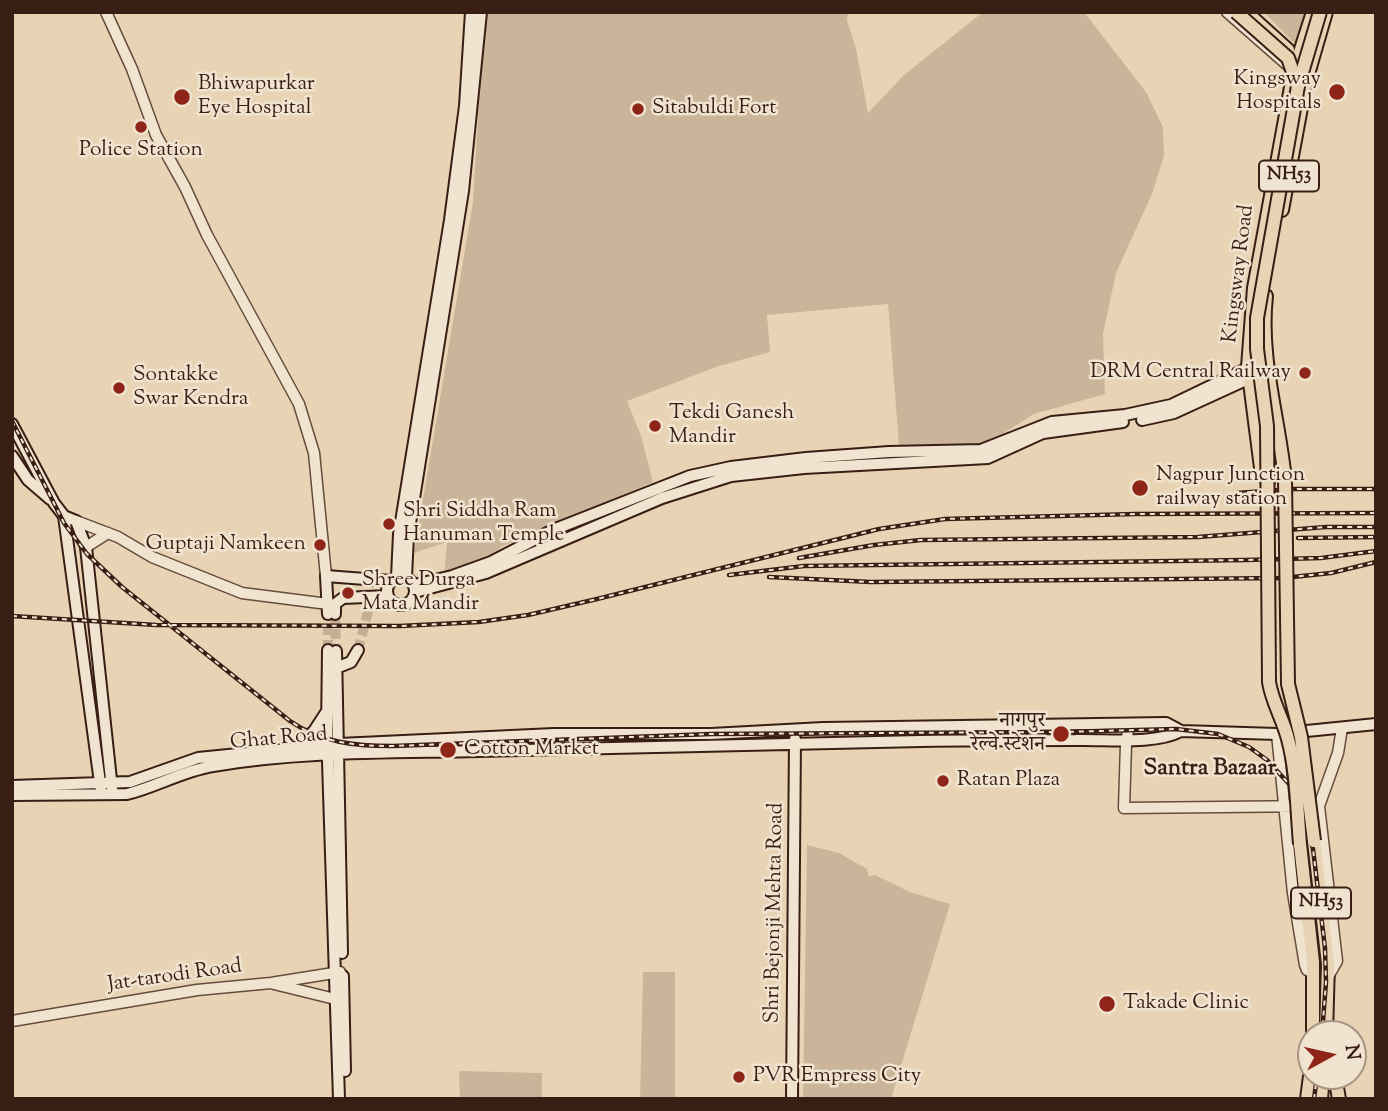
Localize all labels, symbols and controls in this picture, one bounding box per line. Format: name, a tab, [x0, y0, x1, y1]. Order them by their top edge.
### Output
place label: Kingsway Hospitals	[1234, 67, 1321, 117]
place label: Bhiwapurkar Eye Hospital	[198, 72, 315, 122]
marker: Kingsway Hospitals	[1327, 82, 1347, 102]
marker: Bhiwapurkar Eye Hospital	[172, 87, 192, 107]
place label: Sitabuldi Fort	[652, 96, 776, 122]
marker: Sitabuldi Fort	[630, 101, 646, 117]
marker: Police Station	[133, 119, 149, 135]
place label: Police Station	[79, 138, 203, 164]
road number: NH53	[1259, 160, 1319, 192]
street label: Kingsway Road	[1219, 203, 1261, 345]
place label: DRM Central Railway	[1090, 360, 1291, 386]
place label: Sontakke Swar Kendra	[133, 363, 248, 413]
marker: DRM Central Railway	[1297, 365, 1313, 381]
marker: Sontakke Swar Kendra	[111, 380, 127, 396]
place label: Tekdi Ganesh Mandir	[669, 401, 794, 451]
marker: Tekdi Ganesh Mandir	[647, 418, 663, 434]
place label: Nagpur Junction railway station	[1156, 463, 1305, 513]
marker: Nagpur Junction railway station	[1130, 478, 1150, 498]
place label: Shri Siddha Ram Hanuman Temple	[403, 499, 564, 549]
marker: Shri Siddha Ram Hanuman Temple	[381, 516, 397, 532]
place label: Guptaji Namkeen	[146, 532, 306, 558]
marker: Guptaji Namkeen	[312, 537, 328, 553]
place label: Shree Durga Mata Mandir	[362, 568, 479, 618]
marker: Shree Durga Mata Mandir	[340, 585, 356, 601]
place label: नागपुर रेल्वे स्टेशन	[970, 709, 1045, 759]
street label: Ghat Road	[229, 723, 329, 757]
marker: नागपुर रेल्वे स्टेशन	[1051, 724, 1071, 744]
place label: Cotton Market	[464, 737, 599, 763]
marker: Cotton Market	[438, 740, 458, 760]
district label: Santra Bazaar	[1144, 756, 1276, 784]
place label: Ratan Plaza	[957, 768, 1060, 794]
marker: Ratan Plaza	[935, 773, 951, 789]
street label: Shri Bejonji Mehta Road	[761, 802, 791, 1024]
road number: NH53	[1291, 888, 1351, 918]
street label: Jat-tarodi Road	[106, 955, 244, 999]
place label: Takade Clinic	[1123, 991, 1249, 1017]
marker: Takade Clinic	[1097, 994, 1117, 1014]
north arrow	[1297, 1020, 1367, 1090]
text: N	[1337, 1043, 1366, 1062]
place label: PVR Empress City	[753, 1064, 921, 1090]
marker: PVR Empress City	[731, 1069, 747, 1085]

